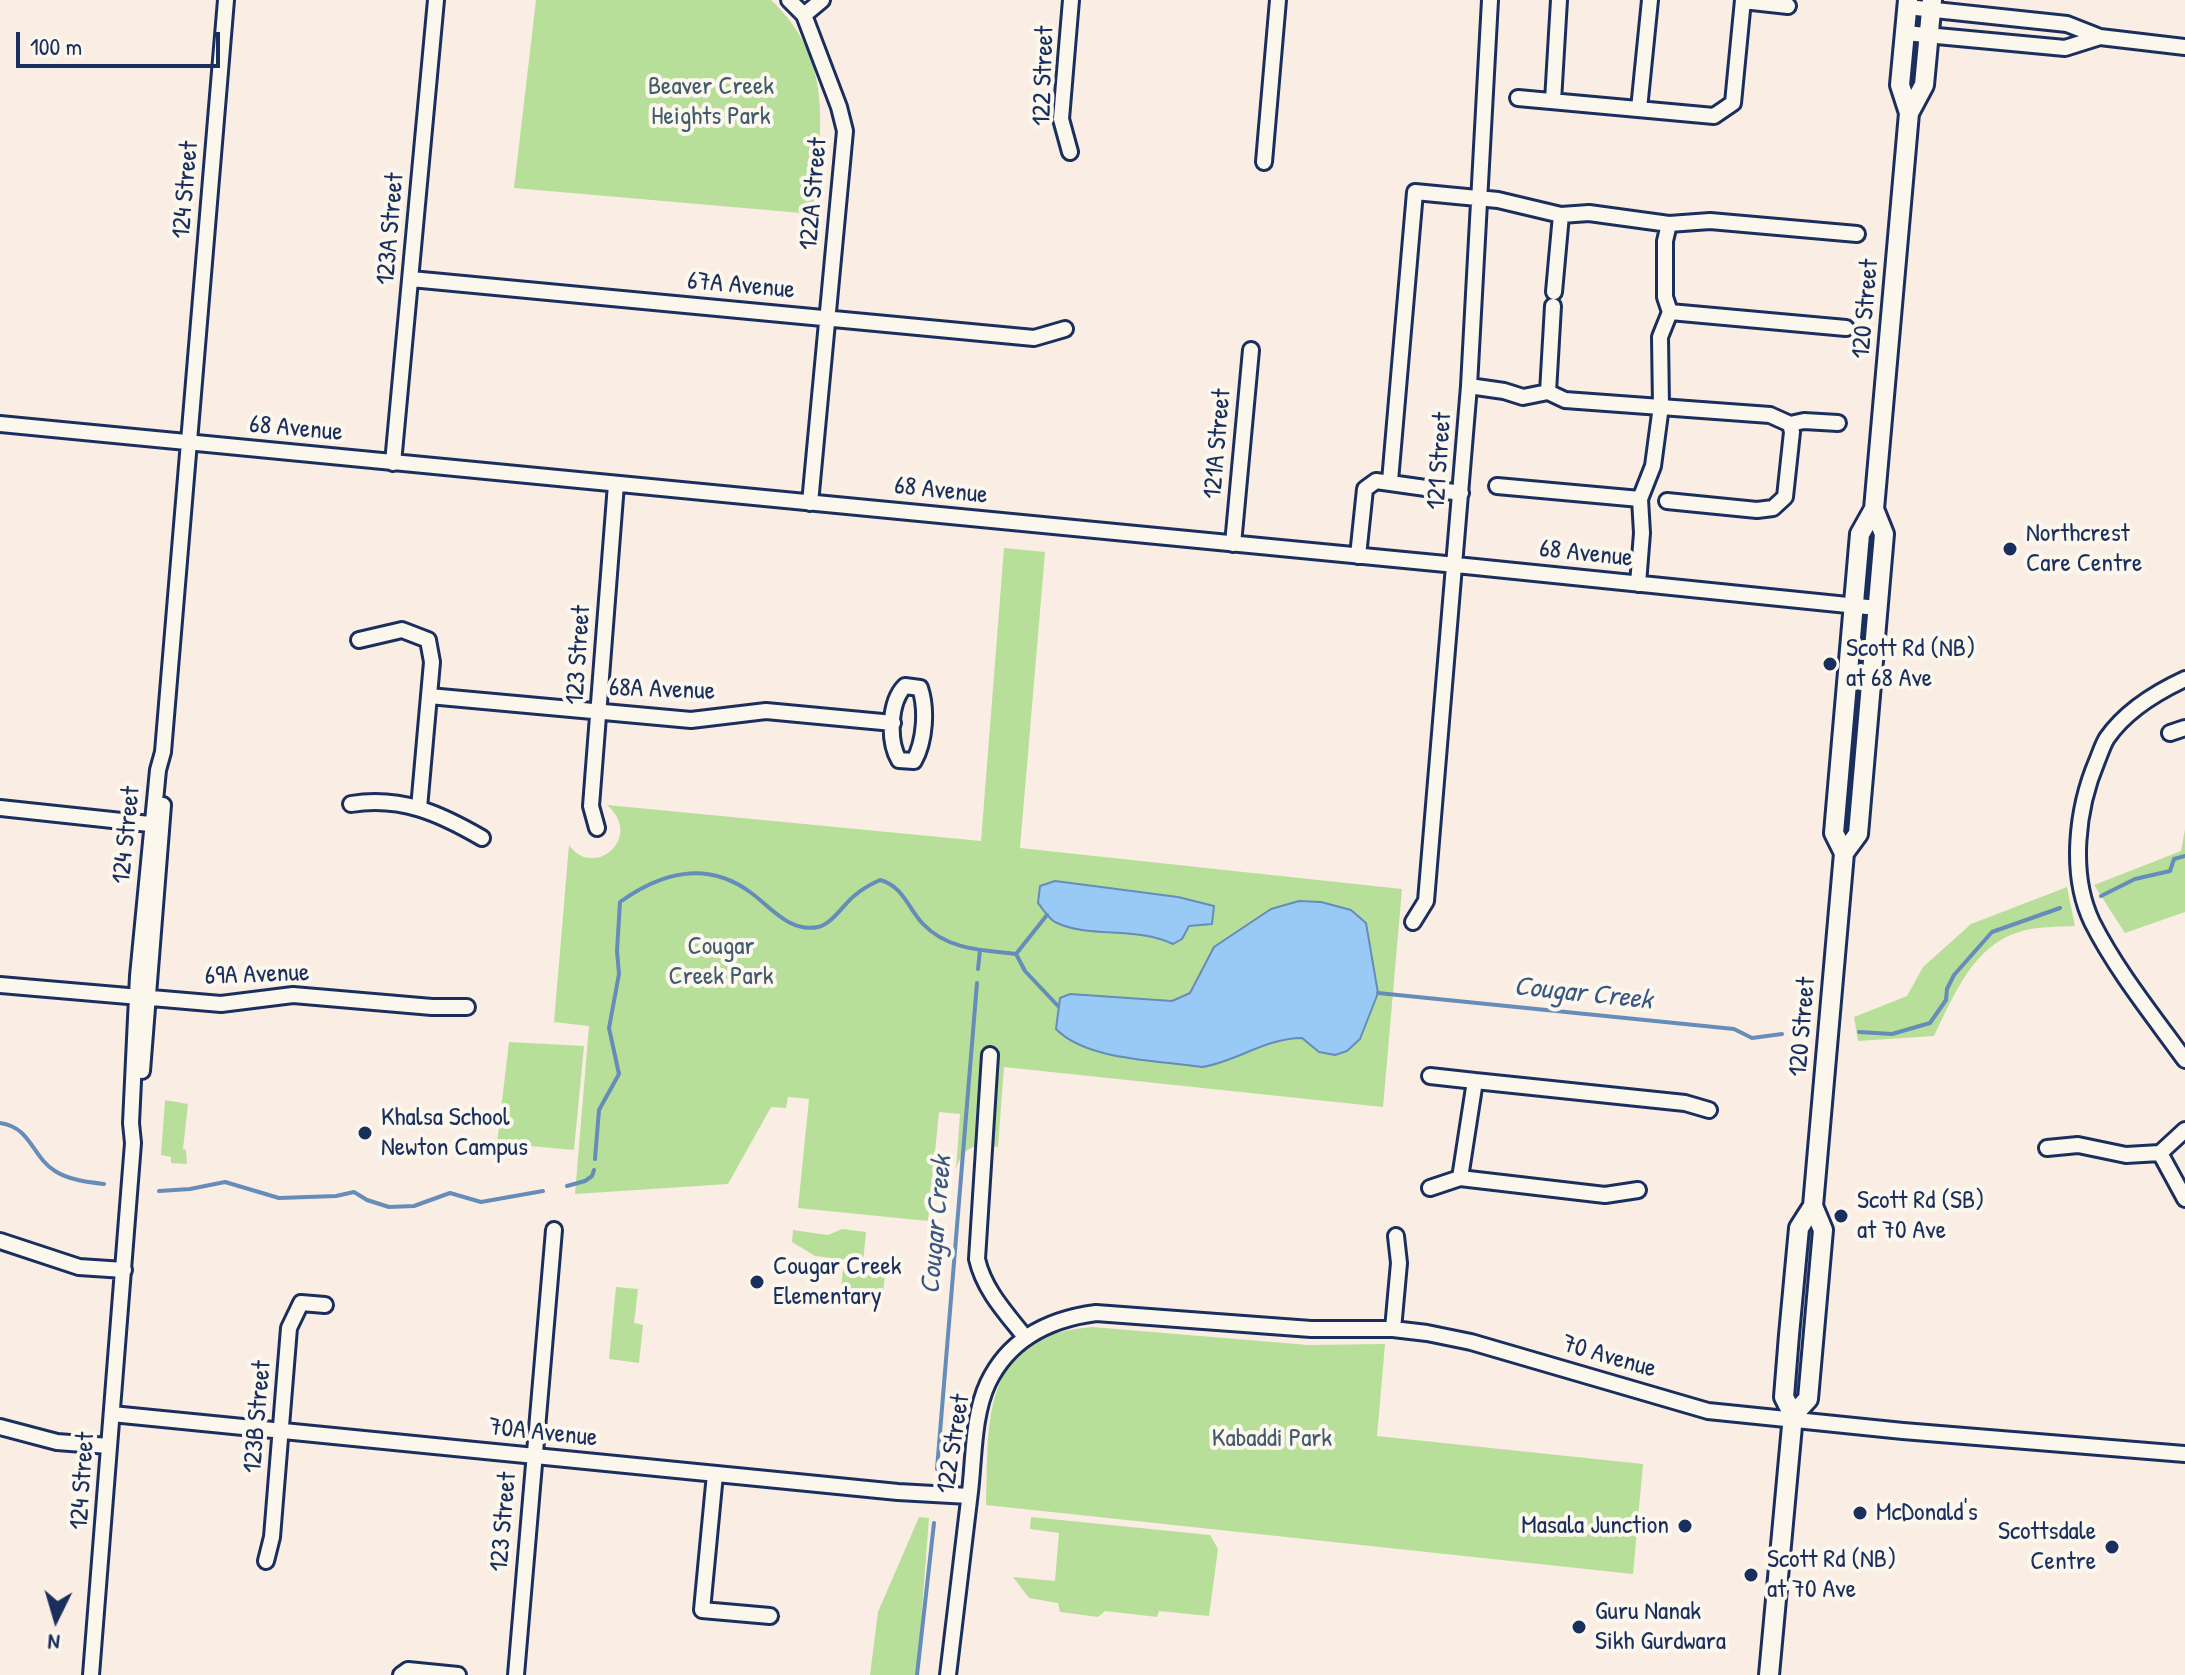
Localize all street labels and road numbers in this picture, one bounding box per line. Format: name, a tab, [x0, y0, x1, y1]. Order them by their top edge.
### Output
street label: 122 Street	[1027, 25, 1061, 127]
street label: 122A Street	[794, 136, 834, 252]
street label: 124 Street	[166, 140, 206, 240]
street label: 123A Street	[371, 172, 411, 286]
street label: 120 Street	[1846, 258, 1886, 360]
street label: 67A Avenue	[686, 266, 796, 306]
street label: 121A Street	[1198, 388, 1238, 500]
street label: 68 Avenue	[248, 409, 344, 449]
street label: 121 Street	[1421, 411, 1459, 511]
street label: 68 Avenue	[893, 471, 989, 511]
street label: 68 Avenue	[1538, 534, 1634, 574]
street label: 123 Street	[560, 604, 598, 706]
street label: 68A Avenue	[608, 673, 716, 707]
street label: 124 Street	[106, 785, 148, 885]
street label: 69A Avenue	[204, 958, 310, 992]
street label: 120 Street	[1783, 976, 1823, 1078]
street label: 70 Avenue	[1558, 1329, 1660, 1385]
street label: 123B Street	[238, 1359, 278, 1475]
street label: 122 Street	[931, 1392, 977, 1496]
street label: 70A Avenue	[487, 1412, 599, 1454]
street label: 124 Street	[64, 1431, 102, 1531]
street label: 123 Street	[484, 1471, 524, 1573]

